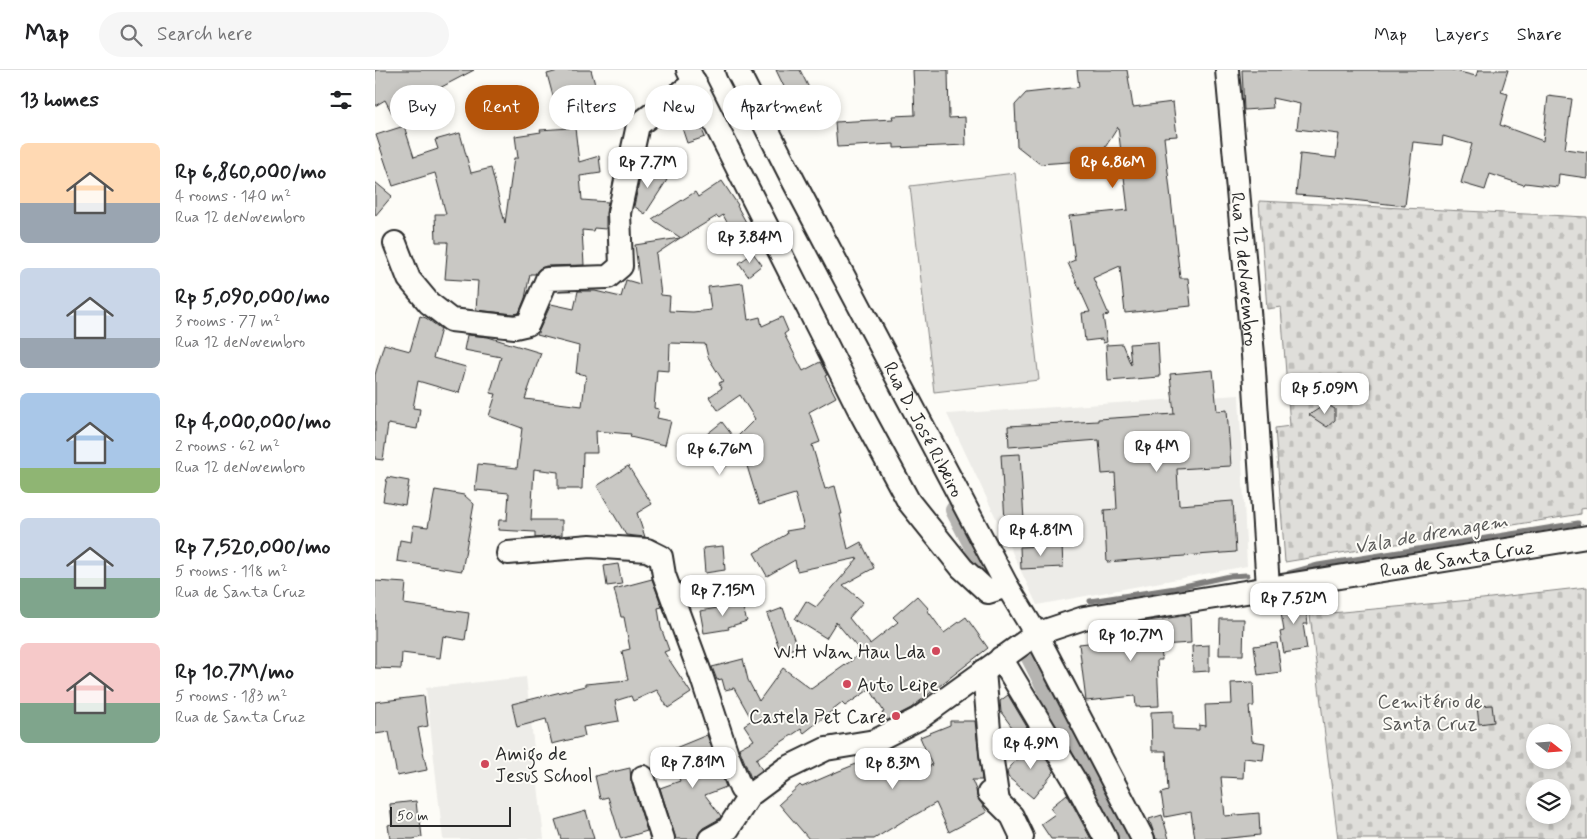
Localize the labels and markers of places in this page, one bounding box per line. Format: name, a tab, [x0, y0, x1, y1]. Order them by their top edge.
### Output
pin: Rp 7.7M	[602, 146, 694, 189]
pin: Rp 6.86M	[1061, 146, 1165, 189]
pin: Rp 3.84M	[698, 222, 802, 264]
pin: Rp 5.09M	[1273, 372, 1377, 415]
pin: Rp 4M	[1122, 430, 1192, 473]
pin: Rp 6.76M	[668, 434, 772, 476]
pin: Rp 4.81M	[989, 514, 1093, 557]
pin: Rp 7.15M	[671, 574, 775, 617]
pin: Rp 7.52M	[1242, 582, 1346, 625]
pin: Rp 10.7M	[1079, 620, 1183, 662]
place label: W.H Wan Hau Lda	[774, 640, 926, 665]
marker: W.H Wan Hau Lda	[930, 645, 942, 657]
place label: Auto Leipe	[857, 673, 939, 698]
marker: Auto Leipe	[841, 678, 853, 690]
place label: Castela Pet Care	[749, 705, 886, 730]
marker: Castela Pet Care	[890, 710, 902, 722]
pin: Rp 4.9M	[985, 728, 1077, 770]
place label: Amigo de Jesus School	[495, 742, 593, 789]
pin: Rp 7.81M	[641, 746, 745, 789]
pin: Rp 8.3M	[847, 748, 939, 790]
marker: Amigo de Jesus School	[479, 758, 491, 770]

